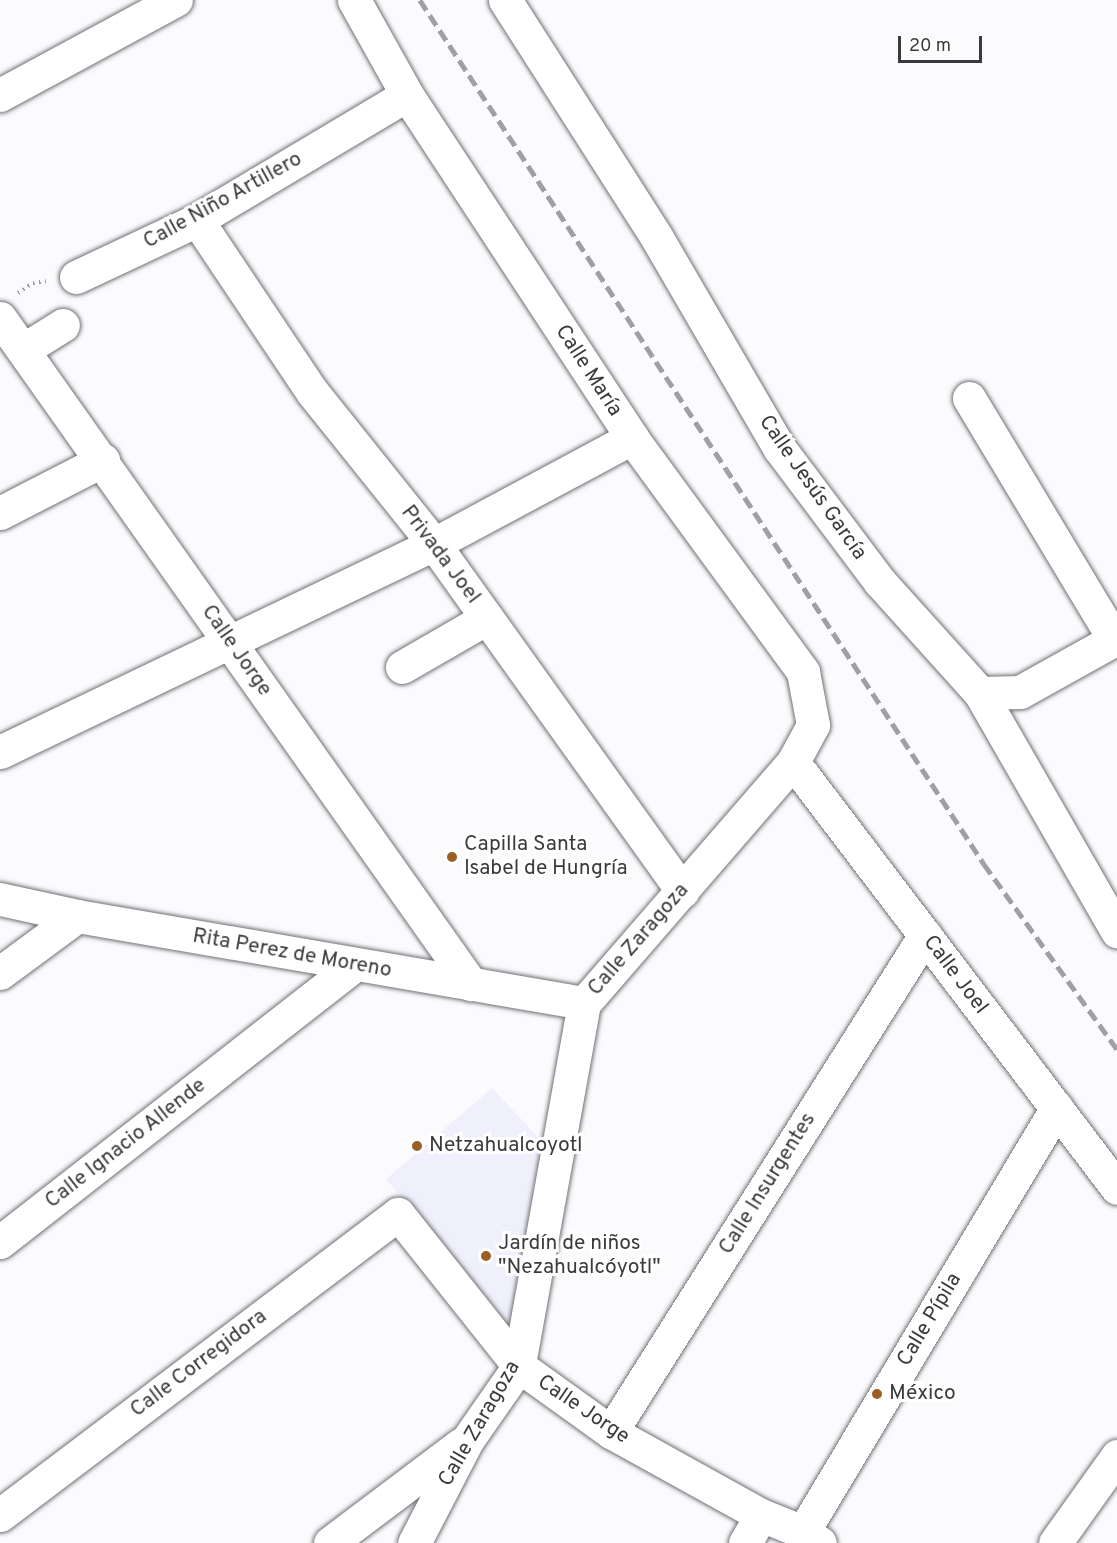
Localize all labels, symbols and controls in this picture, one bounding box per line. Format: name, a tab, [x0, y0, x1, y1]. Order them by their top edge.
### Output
scale bar	[901, 24, 985, 62]
text: 20 m	[909, 35, 951, 58]
street label: Calle Niño Artillero	[139, 147, 307, 255]
street label: Calle María	[549, 321, 627, 421]
street label: Calle Jesús García	[753, 411, 871, 565]
street label: Privada Joel	[395, 501, 485, 609]
street label: Calle Jorge	[195, 601, 277, 701]
place label: Capilla Santa Isabel de Hungría	[464, 832, 627, 882]
marker: Capilla Santa Isabel de Hungría	[445, 850, 459, 864]
street label: Calle Zaragoza	[583, 879, 695, 1001]
street label: Rita Perez de Moreno	[191, 924, 393, 984]
street label: Calle Joel	[917, 931, 993, 1019]
street label: Calle Ignacio Allende	[40, 1073, 212, 1215]
street label: Calle Insurgentes	[714, 1109, 822, 1259]
place label: Netzahualcoyotl	[429, 1133, 583, 1159]
marker: Netzahualcoyotl	[410, 1139, 424, 1153]
place label: Jardín de niños "Nezahualcóyotl"	[498, 1231, 661, 1281]
marker: Jardín de niños "Nezahualcóyotl"	[479, 1249, 493, 1263]
street label: Calle Pípila	[892, 1269, 968, 1371]
street label: Calle Corregidora	[126, 1305, 272, 1423]
street label: Calle Zaragoza	[434, 1357, 526, 1491]
street label: Calle Jorge	[532, 1370, 634, 1450]
place label: México	[889, 1381, 956, 1407]
marker: México	[870, 1387, 884, 1401]

